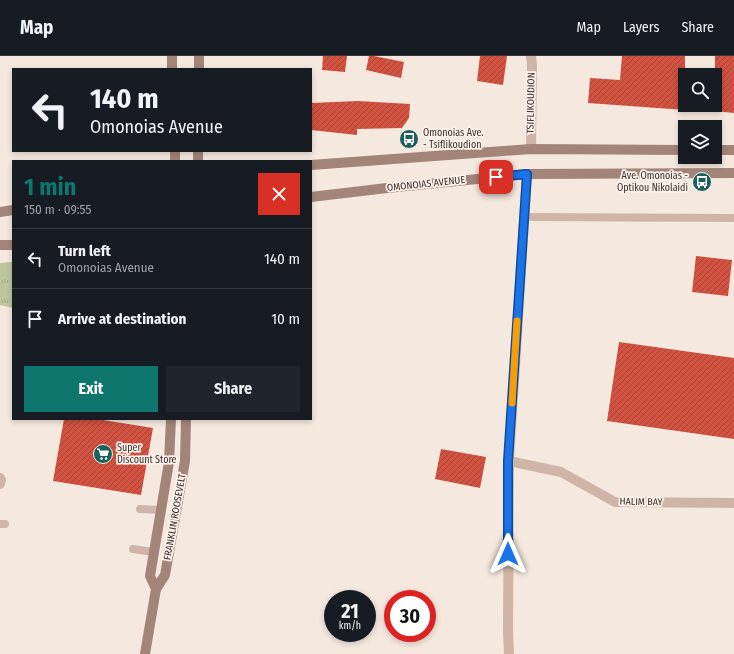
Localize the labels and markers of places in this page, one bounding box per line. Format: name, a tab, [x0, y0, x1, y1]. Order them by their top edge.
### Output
place label: Omonoias Ave. - Tsiflikoudion	[423, 127, 483, 151]
bus stop icon: Omonoias Ave. - Tsiflikoudion	[398, 128, 420, 150]
pin	[479, 160, 513, 194]
place label: Ave. Omonoias - Optikou Nikolaidi	[617, 170, 688, 194]
bus stop icon: Ave. Omonoias - Optikou Nikolaidi	[691, 171, 713, 193]
place label: Super Discount Store	[117, 442, 177, 466]
supermarket icon: Super Discount Store	[92, 443, 114, 465]

